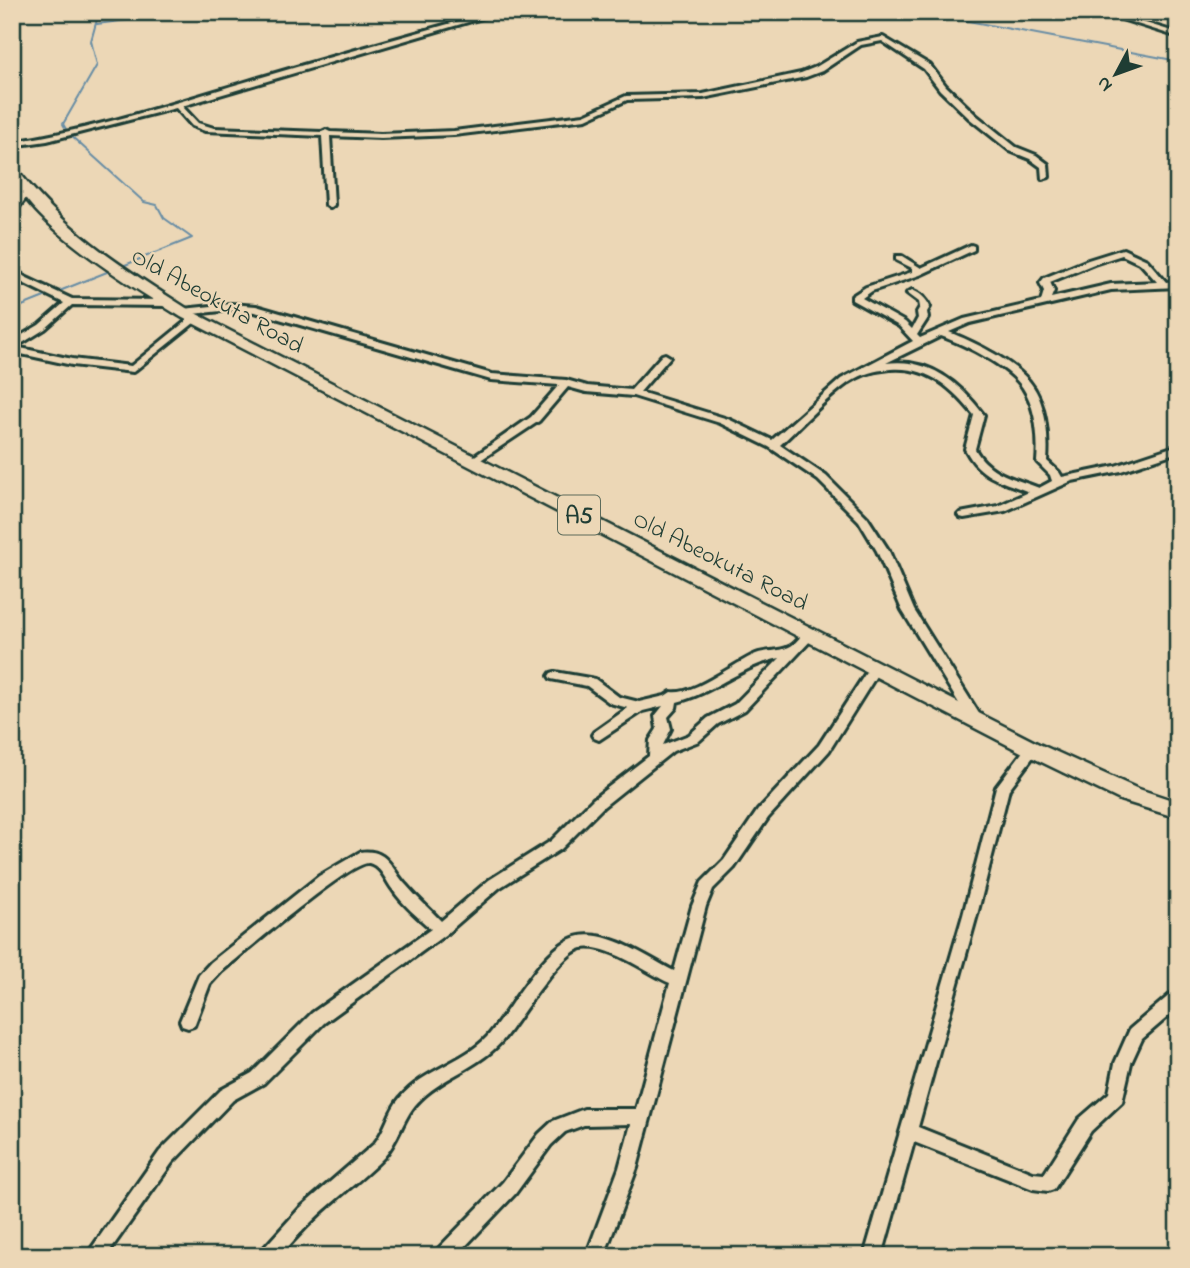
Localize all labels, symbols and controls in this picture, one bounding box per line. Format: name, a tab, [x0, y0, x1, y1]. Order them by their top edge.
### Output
north arrow	[1082, 38, 1152, 108]
text: N	[1091, 70, 1119, 97]
street label: Old Abeokuta Road	[124, 240, 310, 364]
road number: A5	[558, 495, 600, 534]
street label: Old Abeokuta Road	[626, 503, 814, 622]

